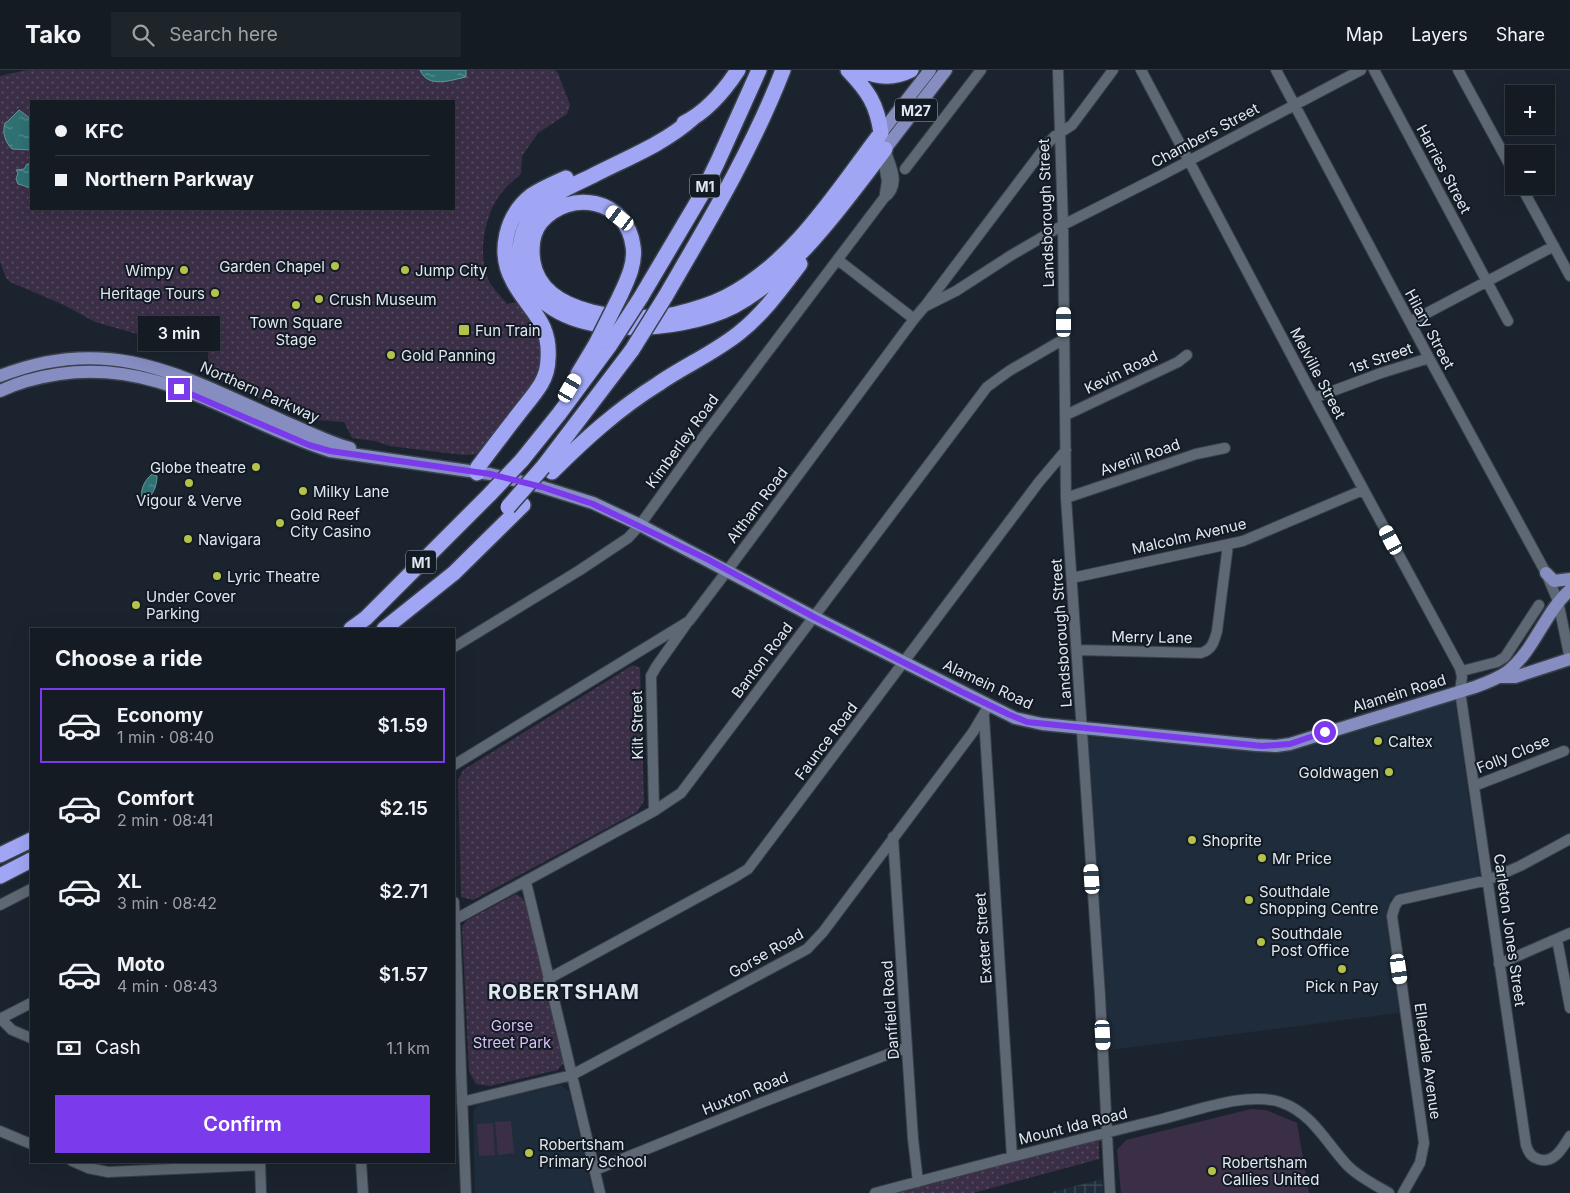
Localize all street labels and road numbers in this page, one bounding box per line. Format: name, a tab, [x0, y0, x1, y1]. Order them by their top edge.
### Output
road number: M27	[895, 98, 937, 122]
street label: Chambers Street	[1148, 99, 1262, 171]
street label: Harries Street	[1413, 121, 1475, 217]
street label: Landsborough Street	[1034, 138, 1058, 288]
road number: M1	[690, 174, 720, 198]
street label: Hilary Street	[1401, 286, 1459, 372]
street label: Melville Street	[1286, 324, 1350, 422]
street label: 1st Street	[1347, 338, 1415, 378]
street label: Kevin Road	[1081, 346, 1161, 398]
street label: Northern Parkway	[197, 357, 323, 427]
street label: Kimberley Road	[641, 390, 723, 492]
street label: Averill Road	[1097, 434, 1183, 480]
street label: Altham Road	[722, 463, 792, 547]
street label: Malcolm Avenue	[1130, 514, 1248, 558]
road number: M1	[406, 551, 436, 574]
street label: Landsborough Street	[1046, 558, 1076, 708]
street label: Banton Road	[727, 618, 797, 702]
street label: Merry Lane	[1111, 627, 1193, 647]
street label: Alamein Road	[940, 655, 1036, 713]
street label: Alamein Road	[1350, 670, 1448, 716]
street label: Kilt Street	[627, 690, 647, 760]
street label: Faunce Road	[791, 698, 861, 784]
street label: Folly Close	[1474, 731, 1552, 777]
street label: Carleton Jones Street	[1490, 852, 1530, 1008]
street label: Exeter Street	[970, 892, 996, 984]
street label: Gorse Road	[725, 924, 807, 982]
street label: Danfield Road	[877, 960, 903, 1060]
street label: Ellerdale Avenue	[1410, 1002, 1446, 1120]
street label: Huxton Road	[699, 1067, 791, 1119]
street label: Mount Ida Road	[1017, 1103, 1129, 1149]

